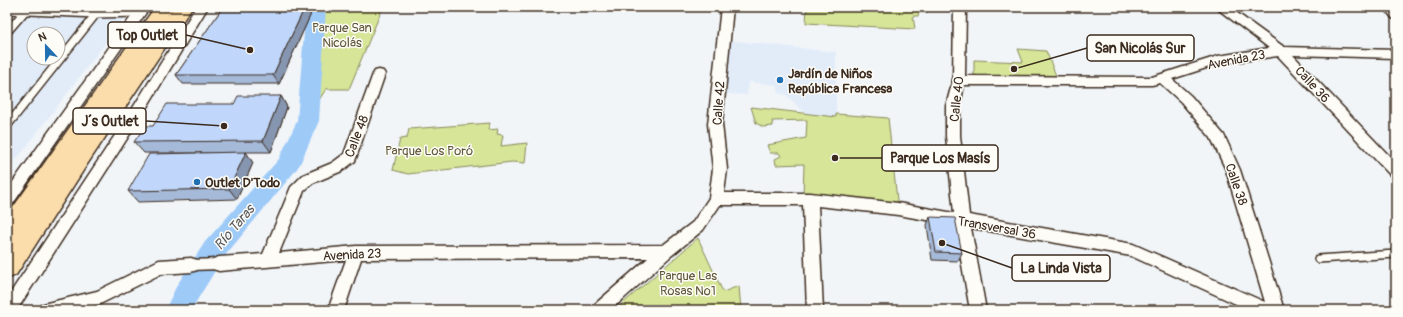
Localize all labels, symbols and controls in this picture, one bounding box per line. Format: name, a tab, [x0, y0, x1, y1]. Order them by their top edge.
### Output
park label: Parque San Nicolás	[312, 20, 372, 51]
callout: Top Outlet	[108, 22, 186, 48]
north arrow	[26, 26, 66, 66]
text: Top Outlet	[115, 27, 178, 44]
text: N	[37, 30, 49, 45]
callout: San Nicolás Sur	[1087, 35, 1194, 61]
text: San Nicolás Sur	[1094, 40, 1187, 57]
street label: Avenida 23	[1206, 47, 1267, 73]
street label: Calle 36	[1291, 63, 1333, 106]
place label: Jardín de Niños República Francesa	[788, 66, 892, 97]
marker: Jardín de Niños República Francesa	[775, 75, 785, 85]
street label: Calle 40	[947, 75, 967, 123]
street label: Calle 42	[709, 80, 729, 126]
callout: J´s Outlet	[73, 108, 146, 134]
text: J´s Outlet	[81, 113, 139, 130]
street label: Calle 48	[342, 113, 372, 160]
park label: Parque Los Poró	[385, 143, 473, 159]
callout: Parque Los Masís	[882, 145, 998, 171]
text: Parque Los Masís	[890, 150, 991, 167]
street label: Calle 38	[1221, 161, 1251, 208]
place label: Outlet D'Todo	[205, 175, 280, 191]
marker: Outlet D'Todo	[192, 177, 202, 187]
water label: Río Taras	[211, 200, 259, 253]
street label: Transversal 36	[956, 213, 1037, 243]
street label: Avenida 23	[322, 245, 382, 265]
callout: La Linda Vista	[1012, 255, 1110, 281]
text: La Linda Vista	[1020, 260, 1102, 277]
park label: Parque Las Rosas Nº1	[659, 268, 717, 299]

